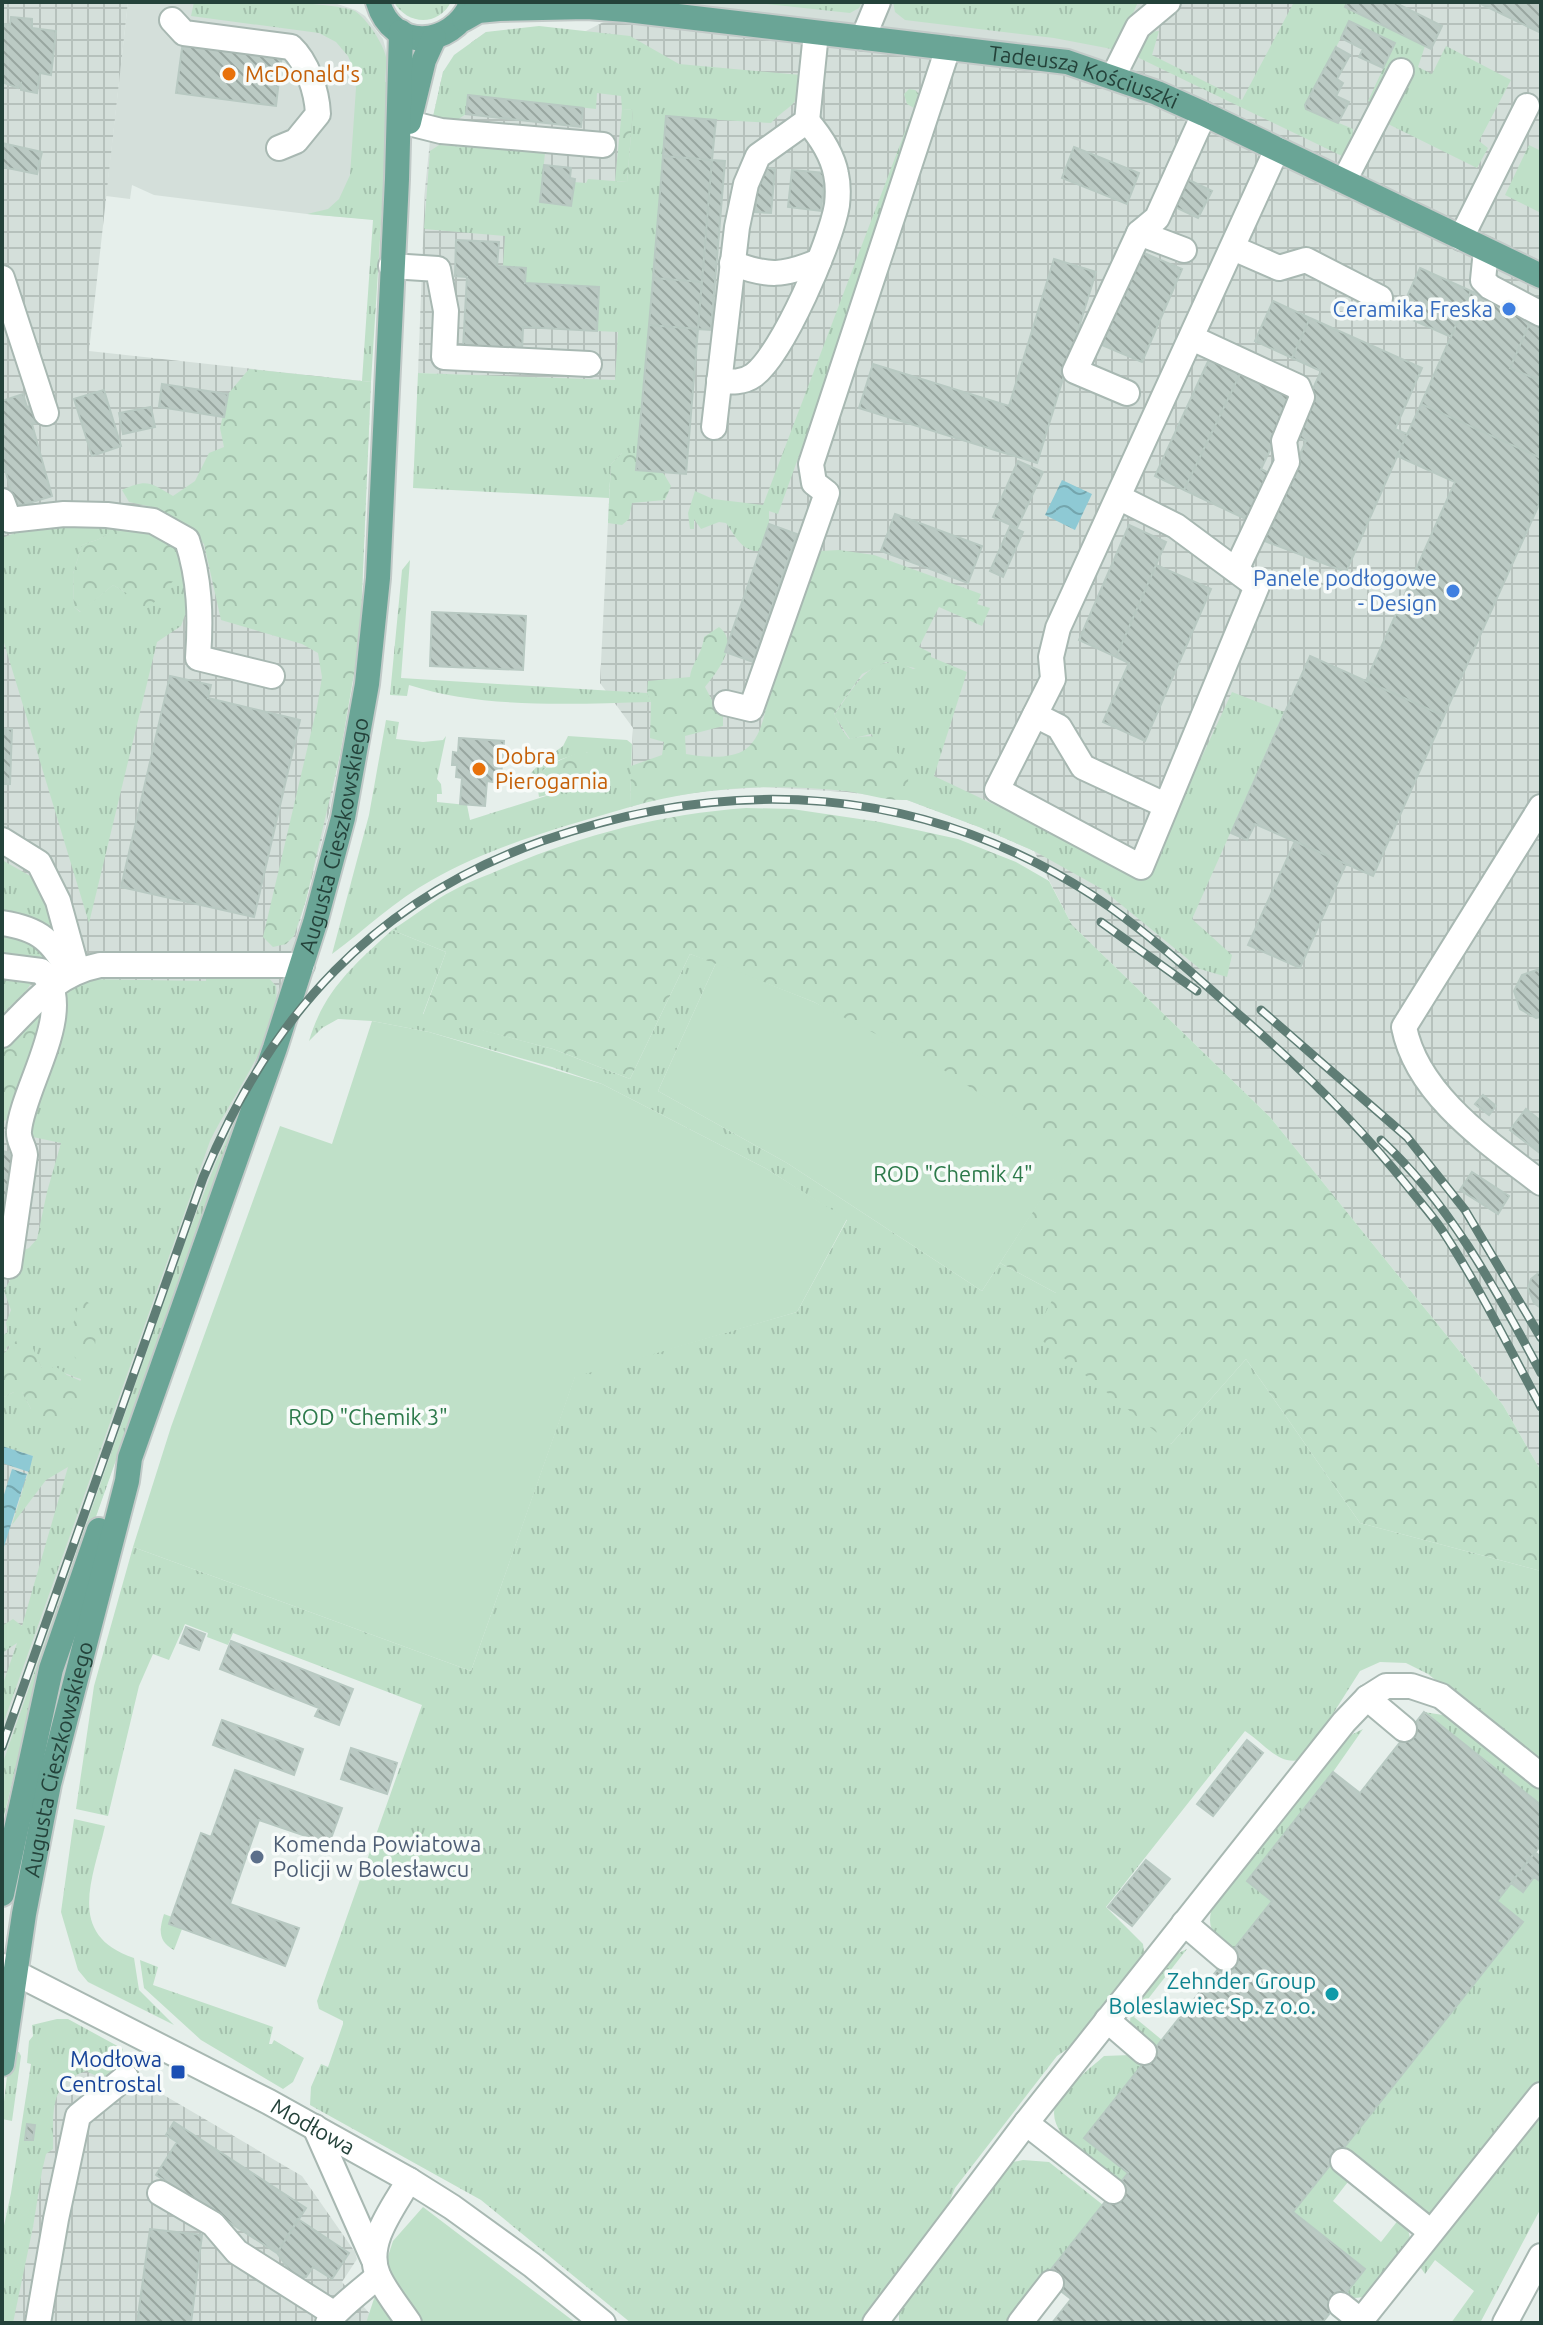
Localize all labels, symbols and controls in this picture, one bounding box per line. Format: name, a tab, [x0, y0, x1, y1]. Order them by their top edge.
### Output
street label: Tadeusza Kościuszki	[988, 40, 1183, 113]
place label: McDonald's	[245, 61, 360, 86]
marker: McDonald's	[220, 65, 238, 83]
place label: Ceramika Freska	[1332, 296, 1493, 321]
marker: Ceramika Freska	[1500, 300, 1518, 318]
place label: Panele podłogowe - Design	[1253, 565, 1437, 615]
marker: Panele podłogowe - Design	[1444, 582, 1462, 600]
street label: Augusta Cieszkowskiego	[293, 715, 373, 956]
place label: Dobra Pierogarnia	[495, 743, 608, 793]
marker: Dobra Pierogarnia	[470, 760, 488, 778]
park label: ROD "Chemik 4"	[873, 1161, 1033, 1186]
park label: ROD "Chemik 3"	[288, 1404, 448, 1429]
street label: Augusta Cieszkowskiego	[18, 1639, 97, 1879]
place label: Komenda Powiatowa Policji w Bolesławcu	[273, 1831, 481, 1881]
marker: Komenda Powiatowa Policji w Bolesławcu	[248, 1848, 266, 1866]
place label: Zehnder Group Boleslawiec Sp. z o.o.	[1108, 1968, 1316, 2018]
marker: Zehnder Group Boleslawiec Sp. z o.o.	[1323, 1985, 1341, 2003]
place label: Modłowa Centrostal	[59, 2046, 162, 2096]
marker: Modłowa Centrostal	[169, 2063, 187, 2081]
street label: Modłowa	[267, 2093, 359, 2159]

